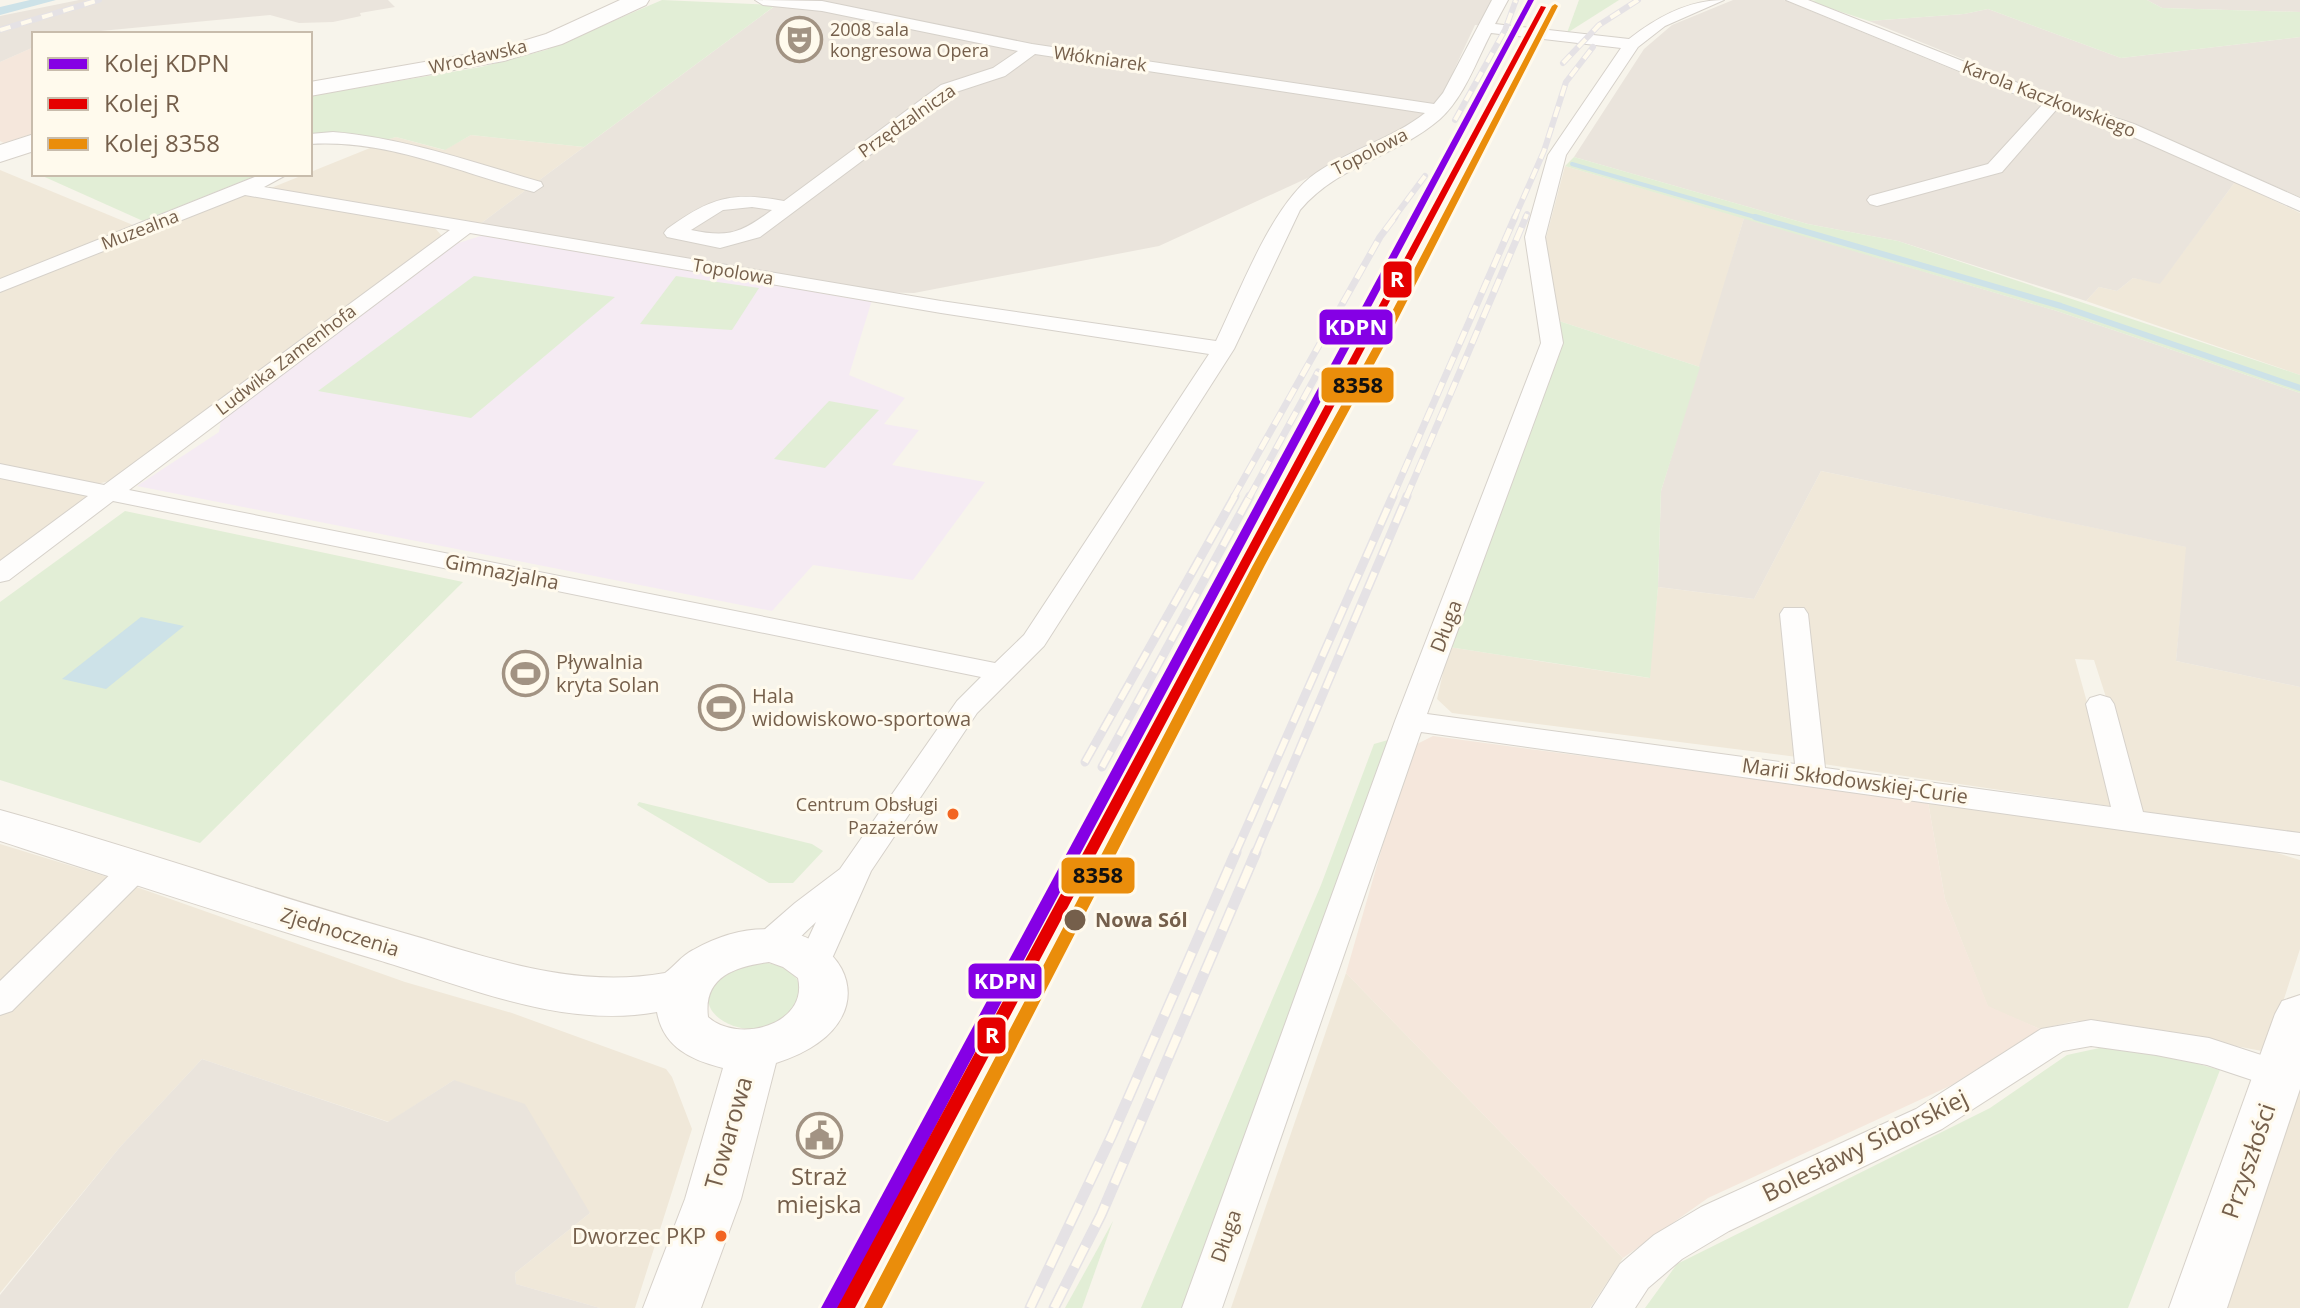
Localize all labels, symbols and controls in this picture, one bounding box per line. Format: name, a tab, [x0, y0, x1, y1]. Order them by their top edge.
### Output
theatre icon: 2008 sala kongresowa Opera	[775, 16, 823, 64]
place label: 2008 sala kongresowa Opera	[830, 17, 989, 62]
legend	[32, 32, 312, 176]
street label: Wrocławska	[426, 33, 529, 79]
street label: Włókniarek	[1052, 40, 1149, 77]
text: Kolej KDPN	[104, 46, 230, 79]
street label: Karola Kaczkowskiego	[1959, 54, 2140, 142]
street label: Przędzalnicza	[853, 78, 960, 163]
text: Kolej R	[104, 86, 180, 119]
street label: Topolowa	[1328, 122, 1411, 180]
text: Kolej 8358	[104, 126, 220, 159]
street label: Muzealna	[97, 203, 182, 255]
street label: Topolowa	[691, 252, 776, 290]
line badge: R	[1382, 260, 1413, 299]
text: R	[1390, 263, 1405, 293]
street label: Ludwika Zamenhofa	[210, 298, 361, 420]
line badge: KDPN	[1318, 308, 1394, 346]
text: KDPN	[1325, 311, 1387, 341]
line badge: 8358	[1320, 366, 1395, 404]
text: 8358	[1333, 369, 1383, 399]
street label: Gimnazjalna	[443, 547, 561, 596]
street label: Długa	[1423, 596, 1468, 656]
place label: Pływalnia kryta Solan	[556, 648, 660, 698]
sports icon: Pływalnia kryta Solan	[501, 650, 549, 698]
place label: Hala widowiskowo-sportowa	[752, 682, 971, 732]
sports icon: Hala widowiskowo-sportowa	[697, 683, 745, 731]
street label: Marii Skłodowskiej-Curie	[1740, 751, 1970, 810]
place label: Centrum Obsługi Pazażerów	[796, 792, 938, 839]
marker: Centrum Obsługi Pazażerów	[945, 806, 961, 822]
line badge: 8358	[1060, 856, 1136, 895]
text: 8358	[1073, 859, 1123, 889]
street label: Zjednoczenia	[277, 901, 403, 962]
place label: Nowa Sól	[1095, 906, 1188, 933]
marker: Nowa Sól	[1062, 907, 1088, 933]
line badge: KDPN	[967, 962, 1043, 1000]
text: KDPN	[974, 965, 1036, 995]
line badge: R	[976, 1016, 1007, 1055]
text: R	[985, 1019, 1000, 1049]
street label: Towarowa	[696, 1072, 759, 1193]
street label: Bolesławy Sidorskiej	[1756, 1081, 1973, 1209]
street label: Przyszłości	[2212, 1099, 2283, 1222]
public building icon: Straż miejska	[795, 1111, 843, 1159]
place label: Straż miejska	[776, 1159, 862, 1220]
street label: Długa	[1204, 1206, 1247, 1266]
place label: Dworzec PKP	[572, 1220, 706, 1250]
marker: Dworzec PKP	[713, 1228, 729, 1244]

